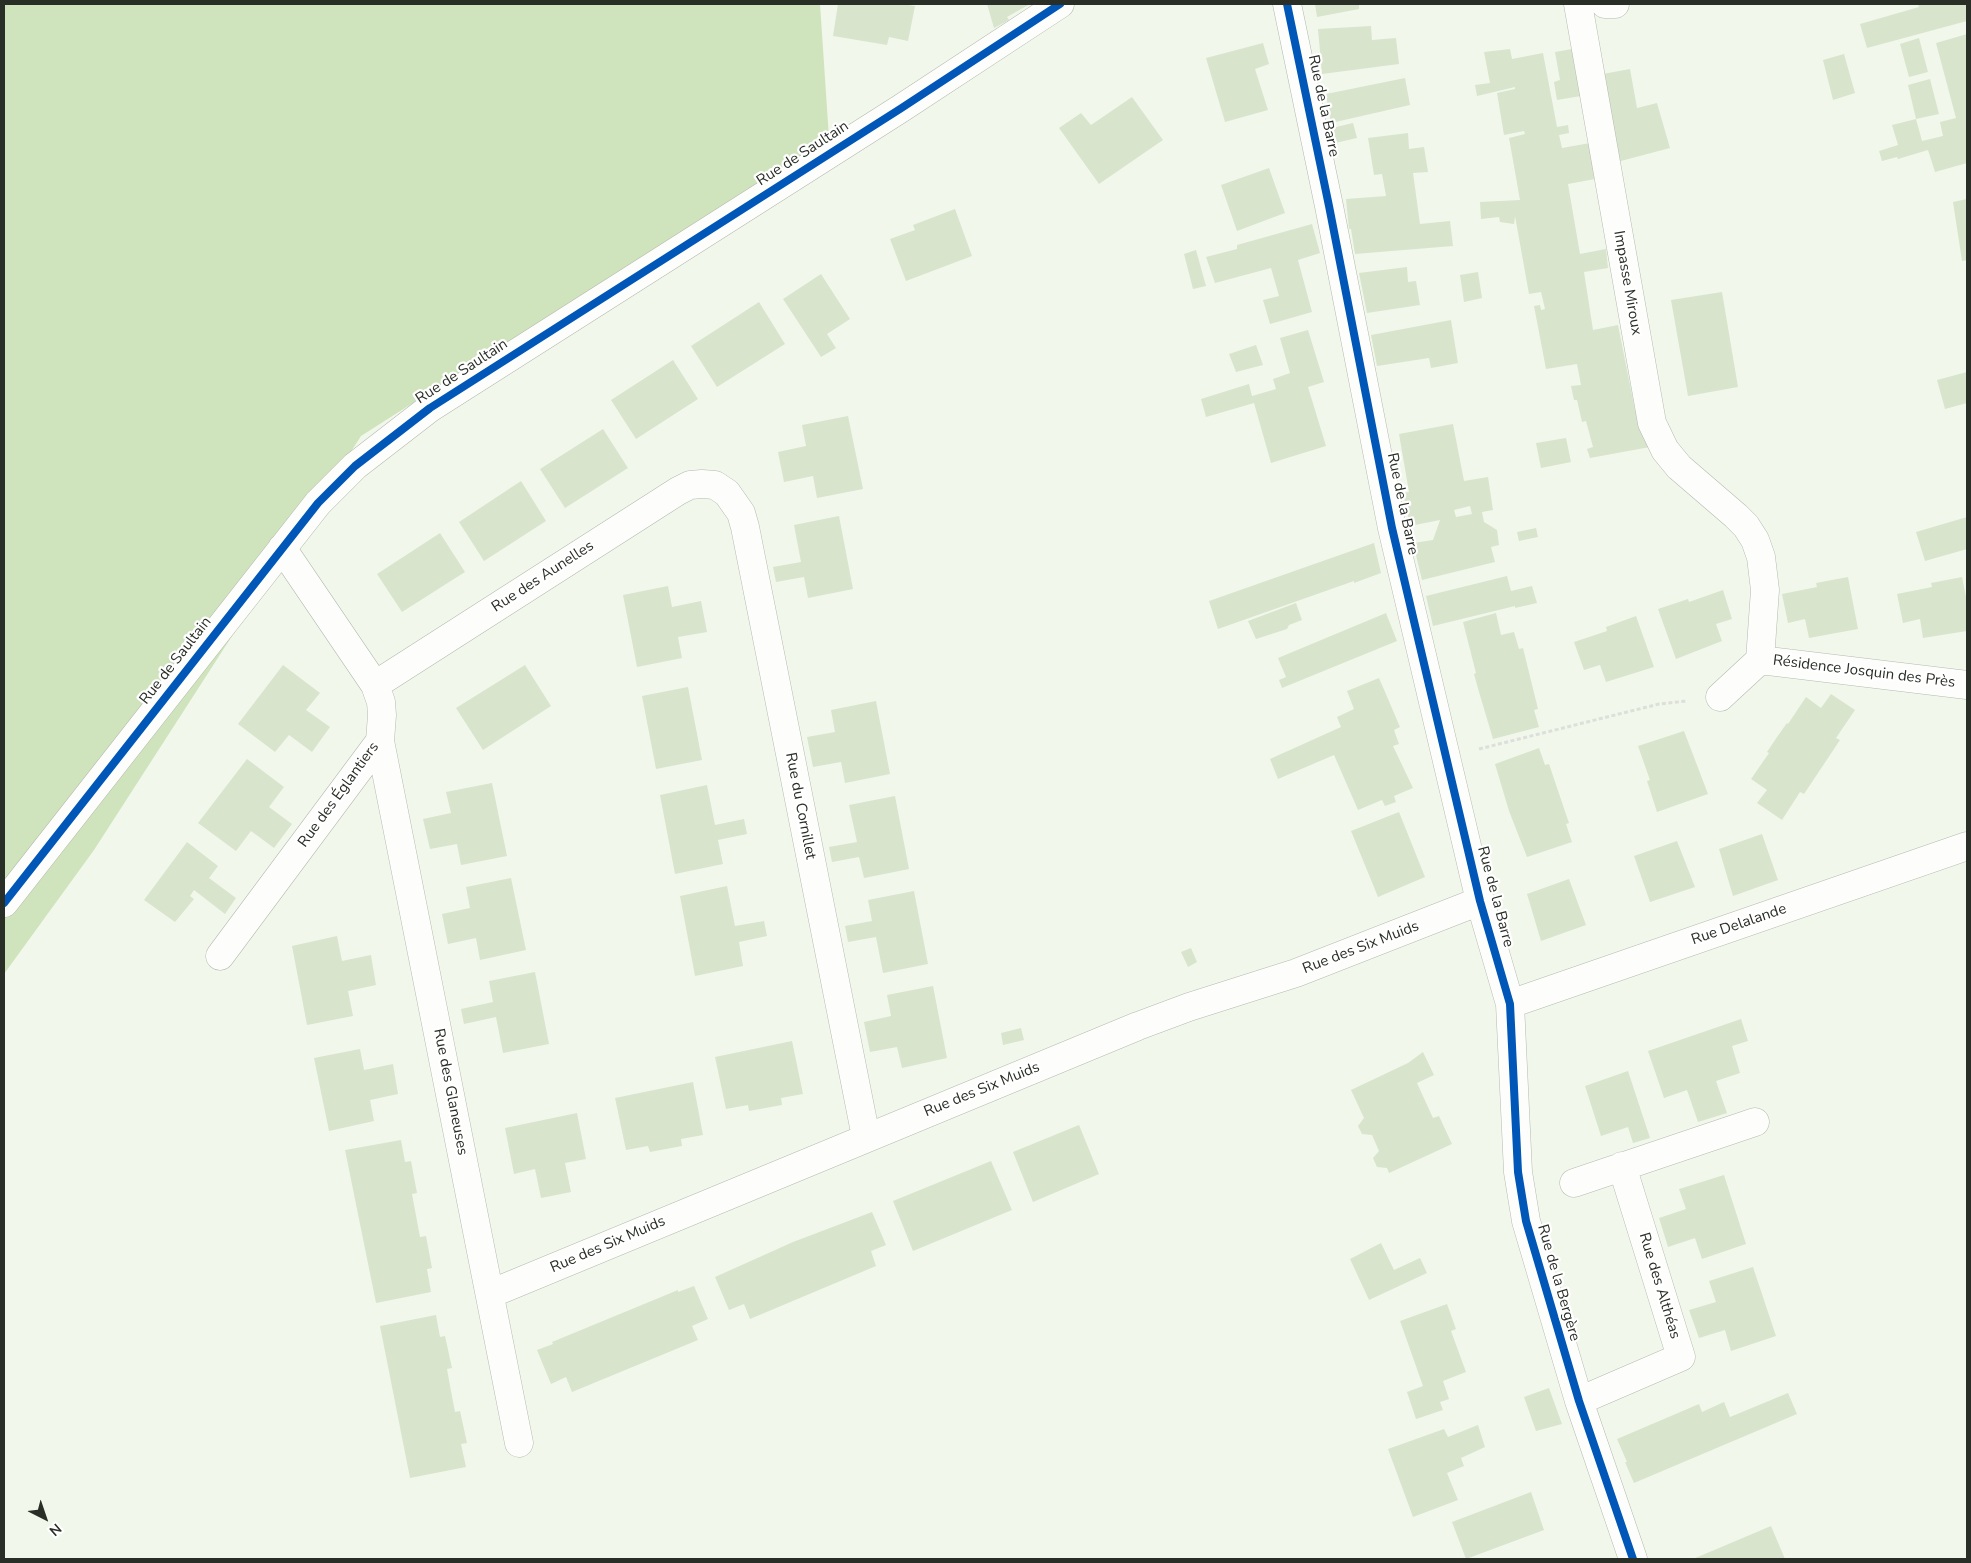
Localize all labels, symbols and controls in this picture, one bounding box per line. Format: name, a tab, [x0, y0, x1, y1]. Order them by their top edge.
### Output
street label: Rue de la Barre	[1303, 53, 1343, 159]
street label: Rue de Saultain	[754, 118, 852, 190]
street label: Impasse Miroux	[1609, 229, 1645, 337]
street label: Rue de Saultain	[413, 336, 511, 408]
street label: Rue de la Barre	[1382, 451, 1422, 557]
street label: Rue des Aunelles	[489, 537, 597, 617]
street label: Rue de Saultain	[136, 614, 216, 708]
street label: Résidence Josquin des Près	[1772, 652, 1956, 692]
street label: Rue des Églantiers	[295, 739, 383, 851]
street label: Rue du Cornillet	[781, 751, 819, 861]
street label: Rue de la Barre	[1473, 845, 1517, 949]
street label: Rue Delalande	[1689, 900, 1789, 950]
street label: Rue des Six Muids	[1300, 918, 1422, 978]
street label: Rue des Glaneuses	[429, 1027, 471, 1157]
street label: Rue des Six Muids	[922, 1059, 1042, 1121]
street label: Rue des Six Muids	[548, 1213, 668, 1277]
street label: Rue de la Bergère	[1533, 1223, 1583, 1343]
street label: Rue des Althéas	[1634, 1231, 1684, 1341]
north arrow	[20, 1493, 70, 1543]
text: N	[45, 1519, 65, 1540]

